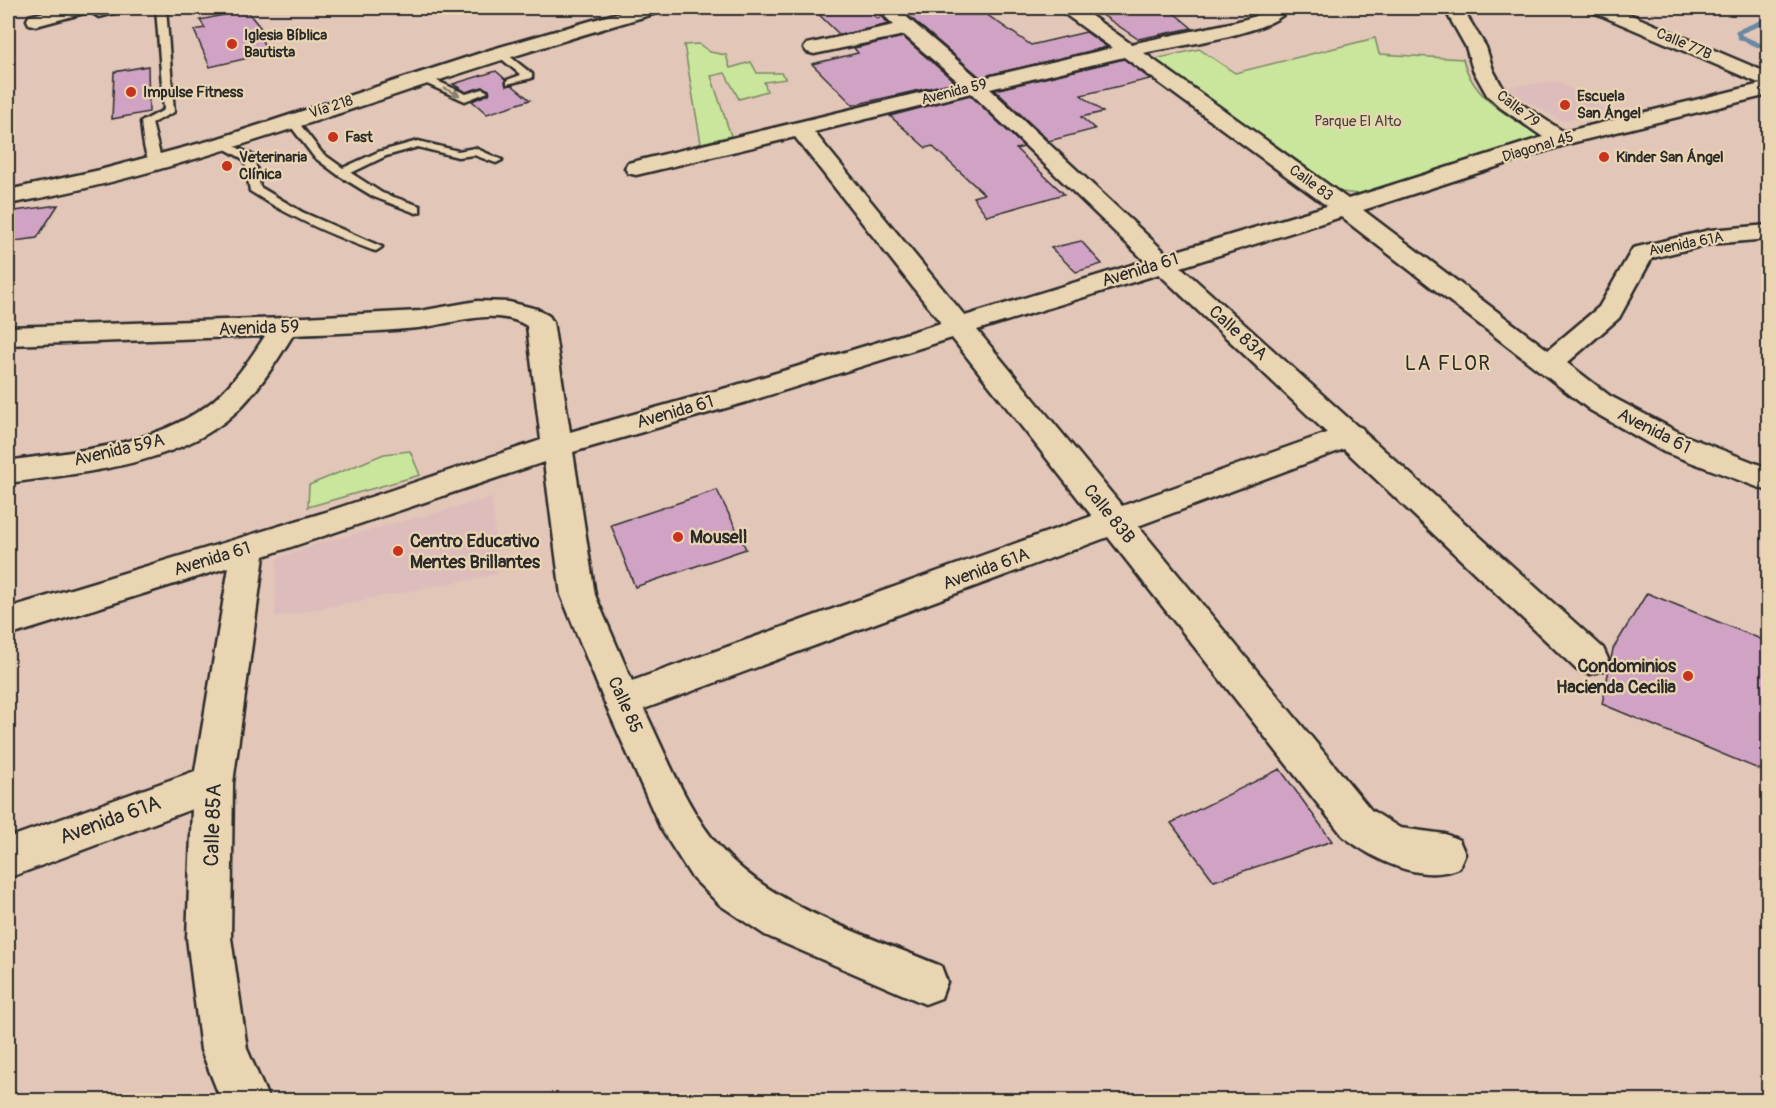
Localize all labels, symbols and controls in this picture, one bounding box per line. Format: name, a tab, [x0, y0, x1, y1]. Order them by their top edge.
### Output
street label: Calle 77B	[1653, 24, 1715, 64]
place label: Iglesia Bíblica Bautista	[244, 26, 327, 62]
marker: Iglesia Bíblica Bautista	[225, 37, 239, 51]
street label: Avenida 59	[919, 75, 989, 109]
place label: Impulse Fitness	[143, 83, 243, 102]
marker: Impulse Fitness	[124, 85, 138, 99]
street label: Calle 79	[1493, 86, 1543, 132]
place label: Escuela San Ángel	[1577, 87, 1641, 123]
one-way arrow	[443, 88, 461, 98]
street label: Vía 218	[307, 91, 356, 123]
marker: Escuela San Ángel	[1558, 98, 1572, 112]
park label: Parque El Alto	[1314, 112, 1402, 131]
street label: Diagonal 45	[1500, 127, 1576, 167]
place label: Fast	[345, 128, 374, 147]
marker: Fast	[326, 130, 340, 144]
place label: Veterinaria Clínica	[239, 148, 307, 184]
place label: Kinder San Ángel	[1616, 148, 1724, 167]
marker: Kinder San Ángel	[1597, 150, 1611, 164]
marker: Veterinaria Clínica	[220, 159, 234, 173]
street label: Calle 83	[1285, 161, 1337, 205]
street label: Avenida 61A	[1647, 227, 1725, 261]
street label: Avenida 61	[1099, 247, 1181, 293]
street label: Calle 83A	[1204, 300, 1273, 366]
street label: Avenida 59	[218, 315, 300, 341]
district label: LA FLOR	[1405, 351, 1491, 376]
street label: Avenida 61	[634, 390, 716, 434]
street label: Avenida 61	[1613, 403, 1695, 459]
street label: Avenida 59A	[71, 428, 167, 472]
street label: Calle 83B	[1078, 480, 1140, 548]
place label: Mousell	[690, 526, 747, 549]
place label: Centro Educativo Mentes Brillantes	[410, 530, 541, 574]
marker: Mousell	[671, 530, 685, 544]
street label: Avenida 61	[171, 536, 253, 582]
street label: Avenida 61A	[939, 543, 1033, 595]
marker: Centro Educativo Mentes Brillantes	[391, 544, 405, 558]
place label: Condominios Hacienda Cecilia	[1556, 655, 1677, 699]
marker: Condominios Hacienda Cecilia	[1681, 669, 1695, 683]
street label: Calle 85	[602, 673, 648, 737]
street label: Calle 85A	[198, 783, 228, 867]
street label: Avenida 61A	[56, 789, 164, 851]

